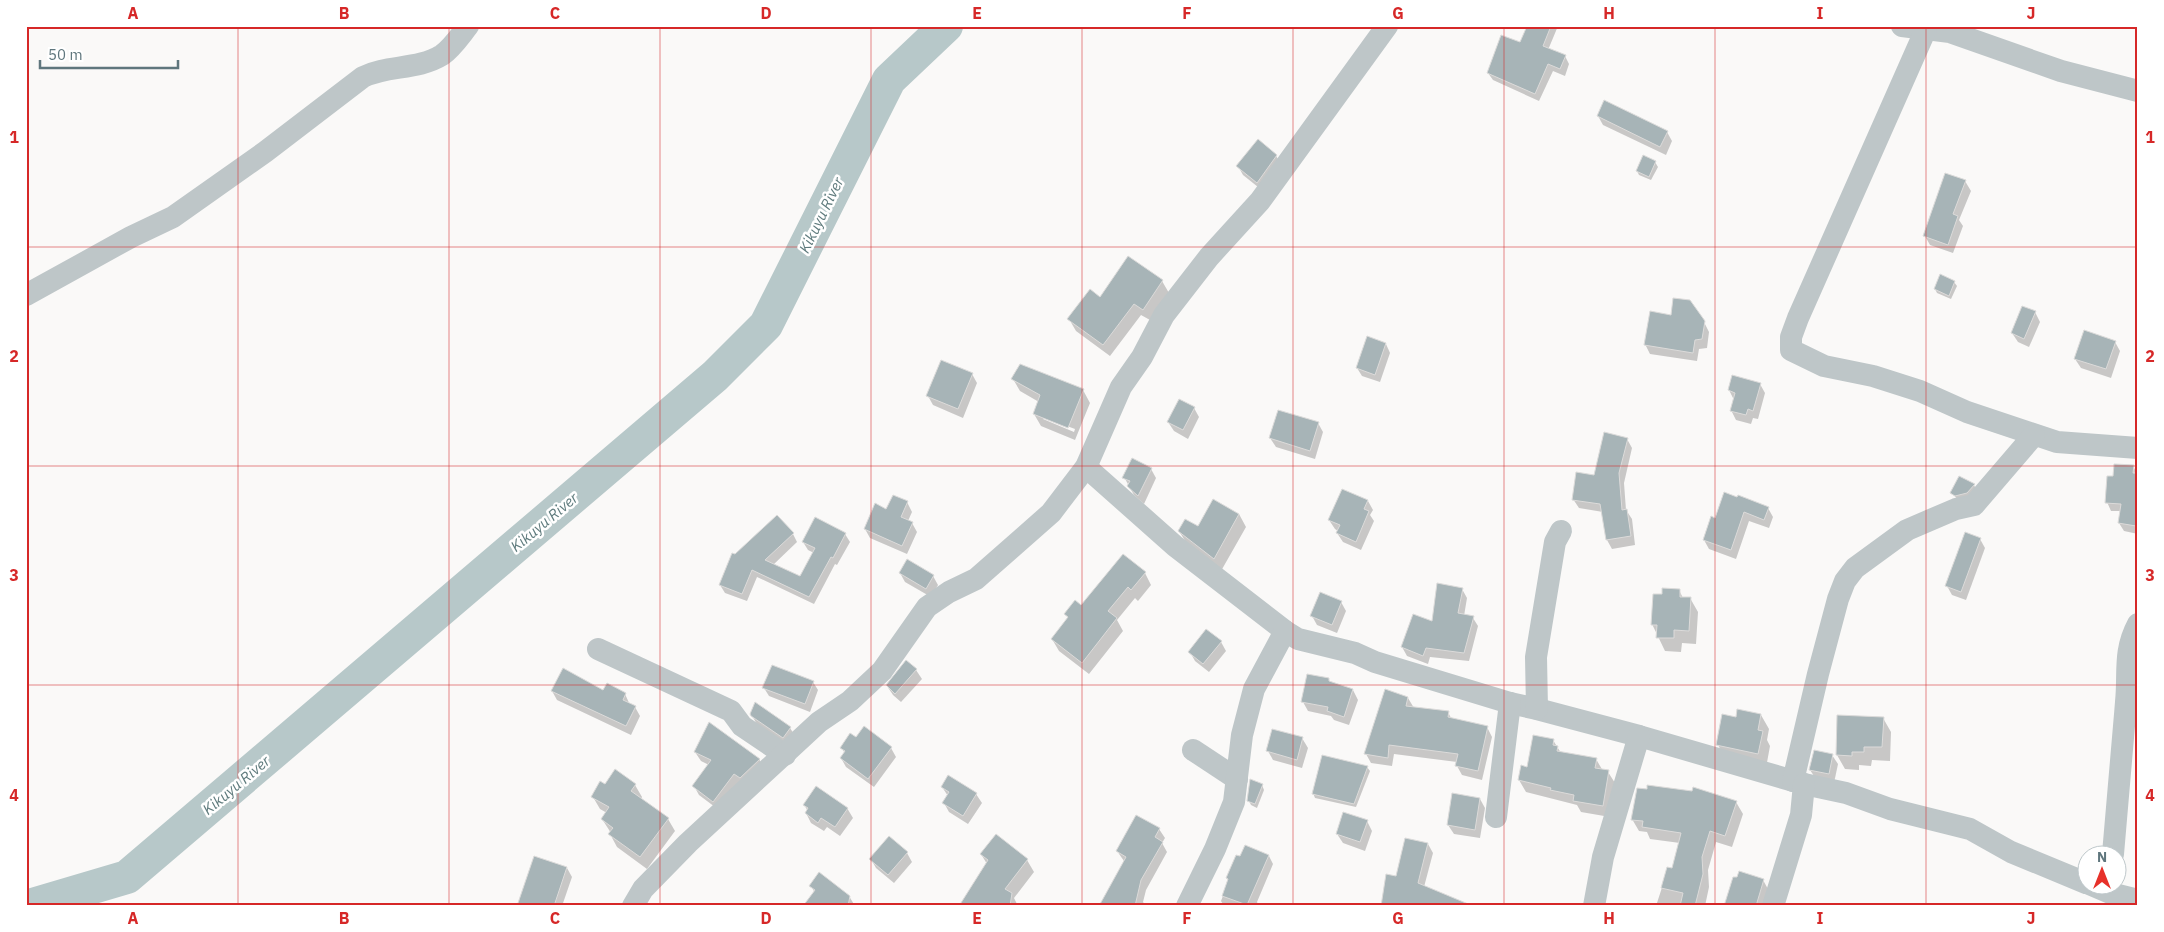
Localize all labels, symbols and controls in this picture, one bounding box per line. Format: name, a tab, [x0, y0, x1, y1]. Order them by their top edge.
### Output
text: A	[128, 3, 139, 23]
text: B	[339, 3, 350, 23]
text: C	[550, 3, 560, 23]
text: D	[760, 3, 772, 23]
text: E	[972, 3, 982, 23]
text: F	[1182, 3, 1192, 23]
text: G	[1392, 3, 1404, 23]
text: H	[1603, 3, 1615, 23]
text: I	[1817, 3, 1824, 23]
text: J	[2027, 3, 2035, 23]
scale bar	[40, 38, 178, 70]
text: 50 m	[48, 45, 83, 64]
text: 1	[9, 127, 19, 147]
text: 1	[2145, 127, 2155, 147]
water label: Kikuyu River	[794, 173, 848, 256]
text: 2	[9, 346, 19, 366]
text: 2	[2145, 346, 2155, 366]
water label: Kikuyu River	[506, 488, 582, 556]
text: 3	[9, 565, 19, 585]
text: 3	[2145, 565, 2155, 585]
water label: Kikuyu River	[198, 751, 274, 819]
text: 4	[9, 785, 19, 805]
text: 4	[2145, 785, 2155, 805]
north arrow	[2076, 844, 2126, 894]
text: N	[2097, 848, 2107, 866]
text: A	[128, 908, 139, 928]
text: B	[339, 908, 350, 928]
text: C	[550, 908, 560, 928]
text: D	[760, 908, 772, 928]
text: E	[972, 908, 982, 928]
text: F	[1182, 908, 1192, 928]
text: G	[1392, 908, 1404, 928]
text: H	[1603, 908, 1615, 928]
text: I	[1817, 908, 1824, 928]
text: J	[2027, 908, 2035, 928]

